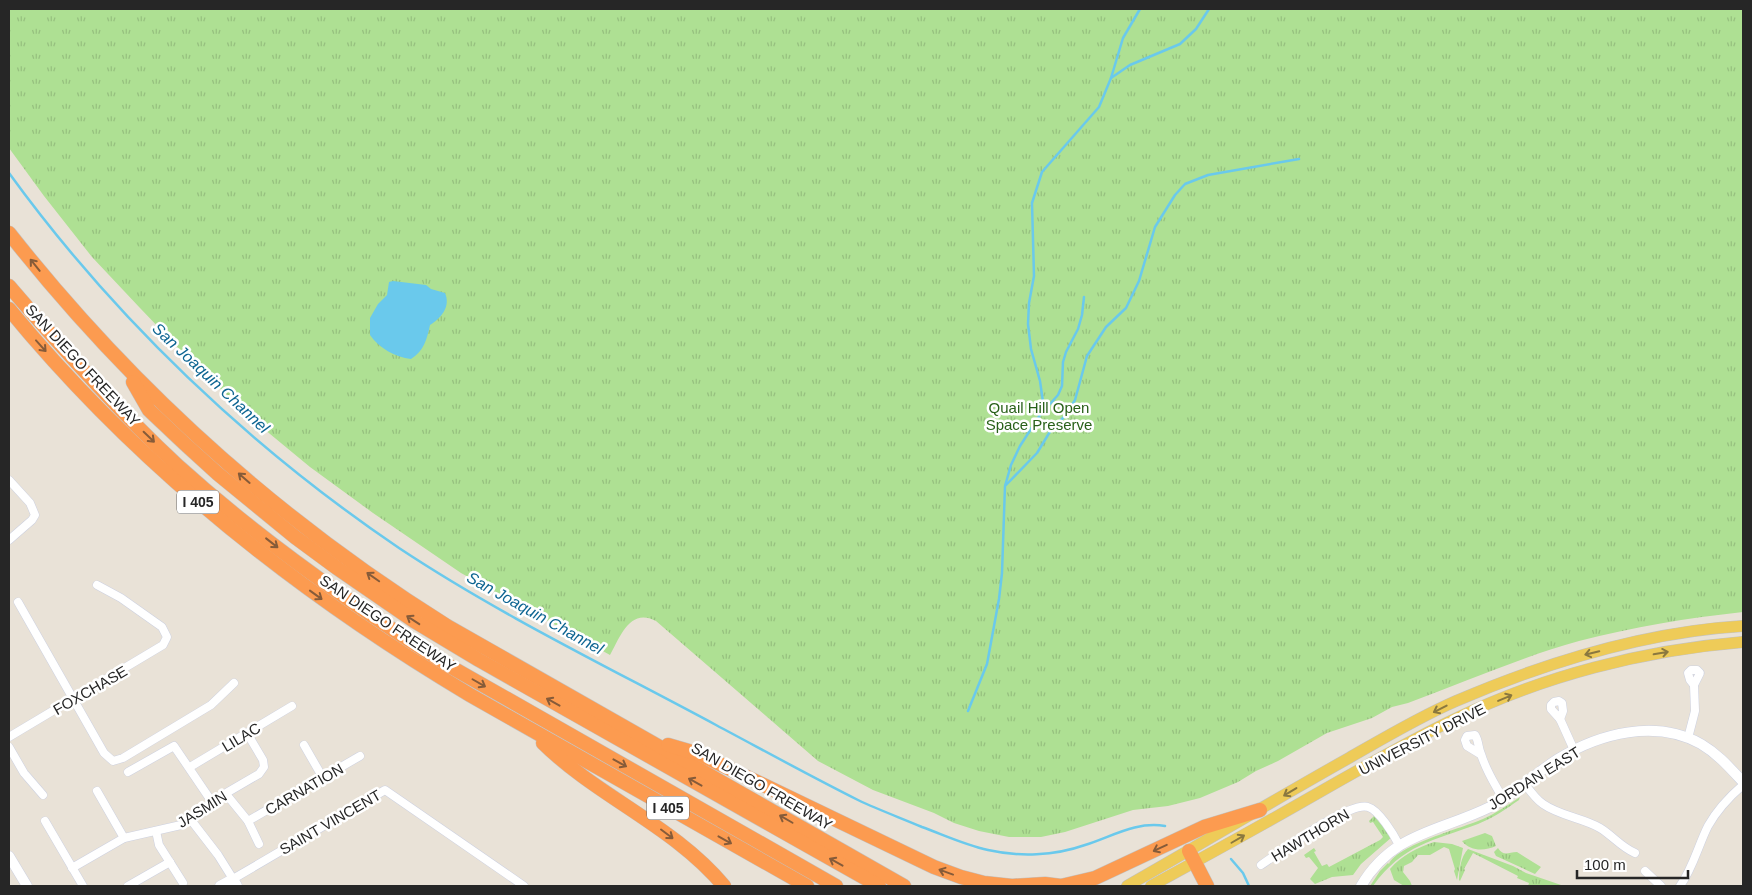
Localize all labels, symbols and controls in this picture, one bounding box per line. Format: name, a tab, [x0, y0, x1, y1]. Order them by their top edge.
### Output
one-way arrow	[29, 259, 40, 272]
street label: SAN DIEGO FREEWAY	[22, 301, 144, 429]
water label: San Joaquin Channel	[149, 320, 273, 437]
one-way arrow	[35, 339, 46, 352]
park label: Quail Hill Open Space Preserve	[986, 399, 1092, 433]
one-way arrow	[143, 431, 155, 443]
one-way arrow	[238, 473, 251, 484]
road number: I 405	[177, 491, 219, 514]
one-way arrow	[265, 538, 279, 548]
water label: San Joaquin Channel	[464, 568, 606, 658]
street label: SAN DIEGO FREEWAY	[317, 571, 459, 675]
one-way arrow	[366, 572, 380, 582]
one-way arrow	[309, 590, 323, 600]
one-way arrow	[406, 615, 420, 625]
one-way arrow	[1584, 648, 1600, 658]
one-way arrow	[1653, 648, 1669, 658]
street label: FOXCHASE	[50, 662, 130, 718]
one-way arrow	[471, 678, 486, 688]
one-way arrow	[1497, 692, 1512, 702]
one-way arrow	[546, 697, 561, 707]
street label: UNIVERSITY DRIVE	[1356, 700, 1488, 778]
one-way arrow	[1433, 705, 1448, 714]
street label: LILAC	[219, 719, 263, 755]
street label: SAN DIEGO FREEWAY	[688, 739, 836, 833]
street label: JORDAN EAST	[1485, 743, 1583, 813]
one-way arrow	[612, 759, 627, 768]
street label: CARNATION	[262, 760, 346, 818]
one-way arrow	[688, 777, 702, 787]
street label: SAINT VINCENT	[276, 786, 384, 858]
street label: JASMIN	[174, 787, 230, 831]
one-way arrow	[1283, 788, 1297, 798]
road number: I 405	[647, 796, 689, 820]
street label: HAWTHORN	[1268, 805, 1352, 865]
one-way arrow	[779, 814, 794, 823]
one-way arrow	[660, 828, 673, 839]
one-way arrow	[1230, 833, 1245, 843]
one-way arrow	[717, 835, 731, 845]
one-way arrow	[1153, 843, 1168, 853]
scale bar	[1577, 848, 1688, 880]
text: 100 m	[1584, 856, 1626, 873]
one-way arrow	[829, 857, 844, 867]
one-way arrow	[939, 867, 954, 876]

